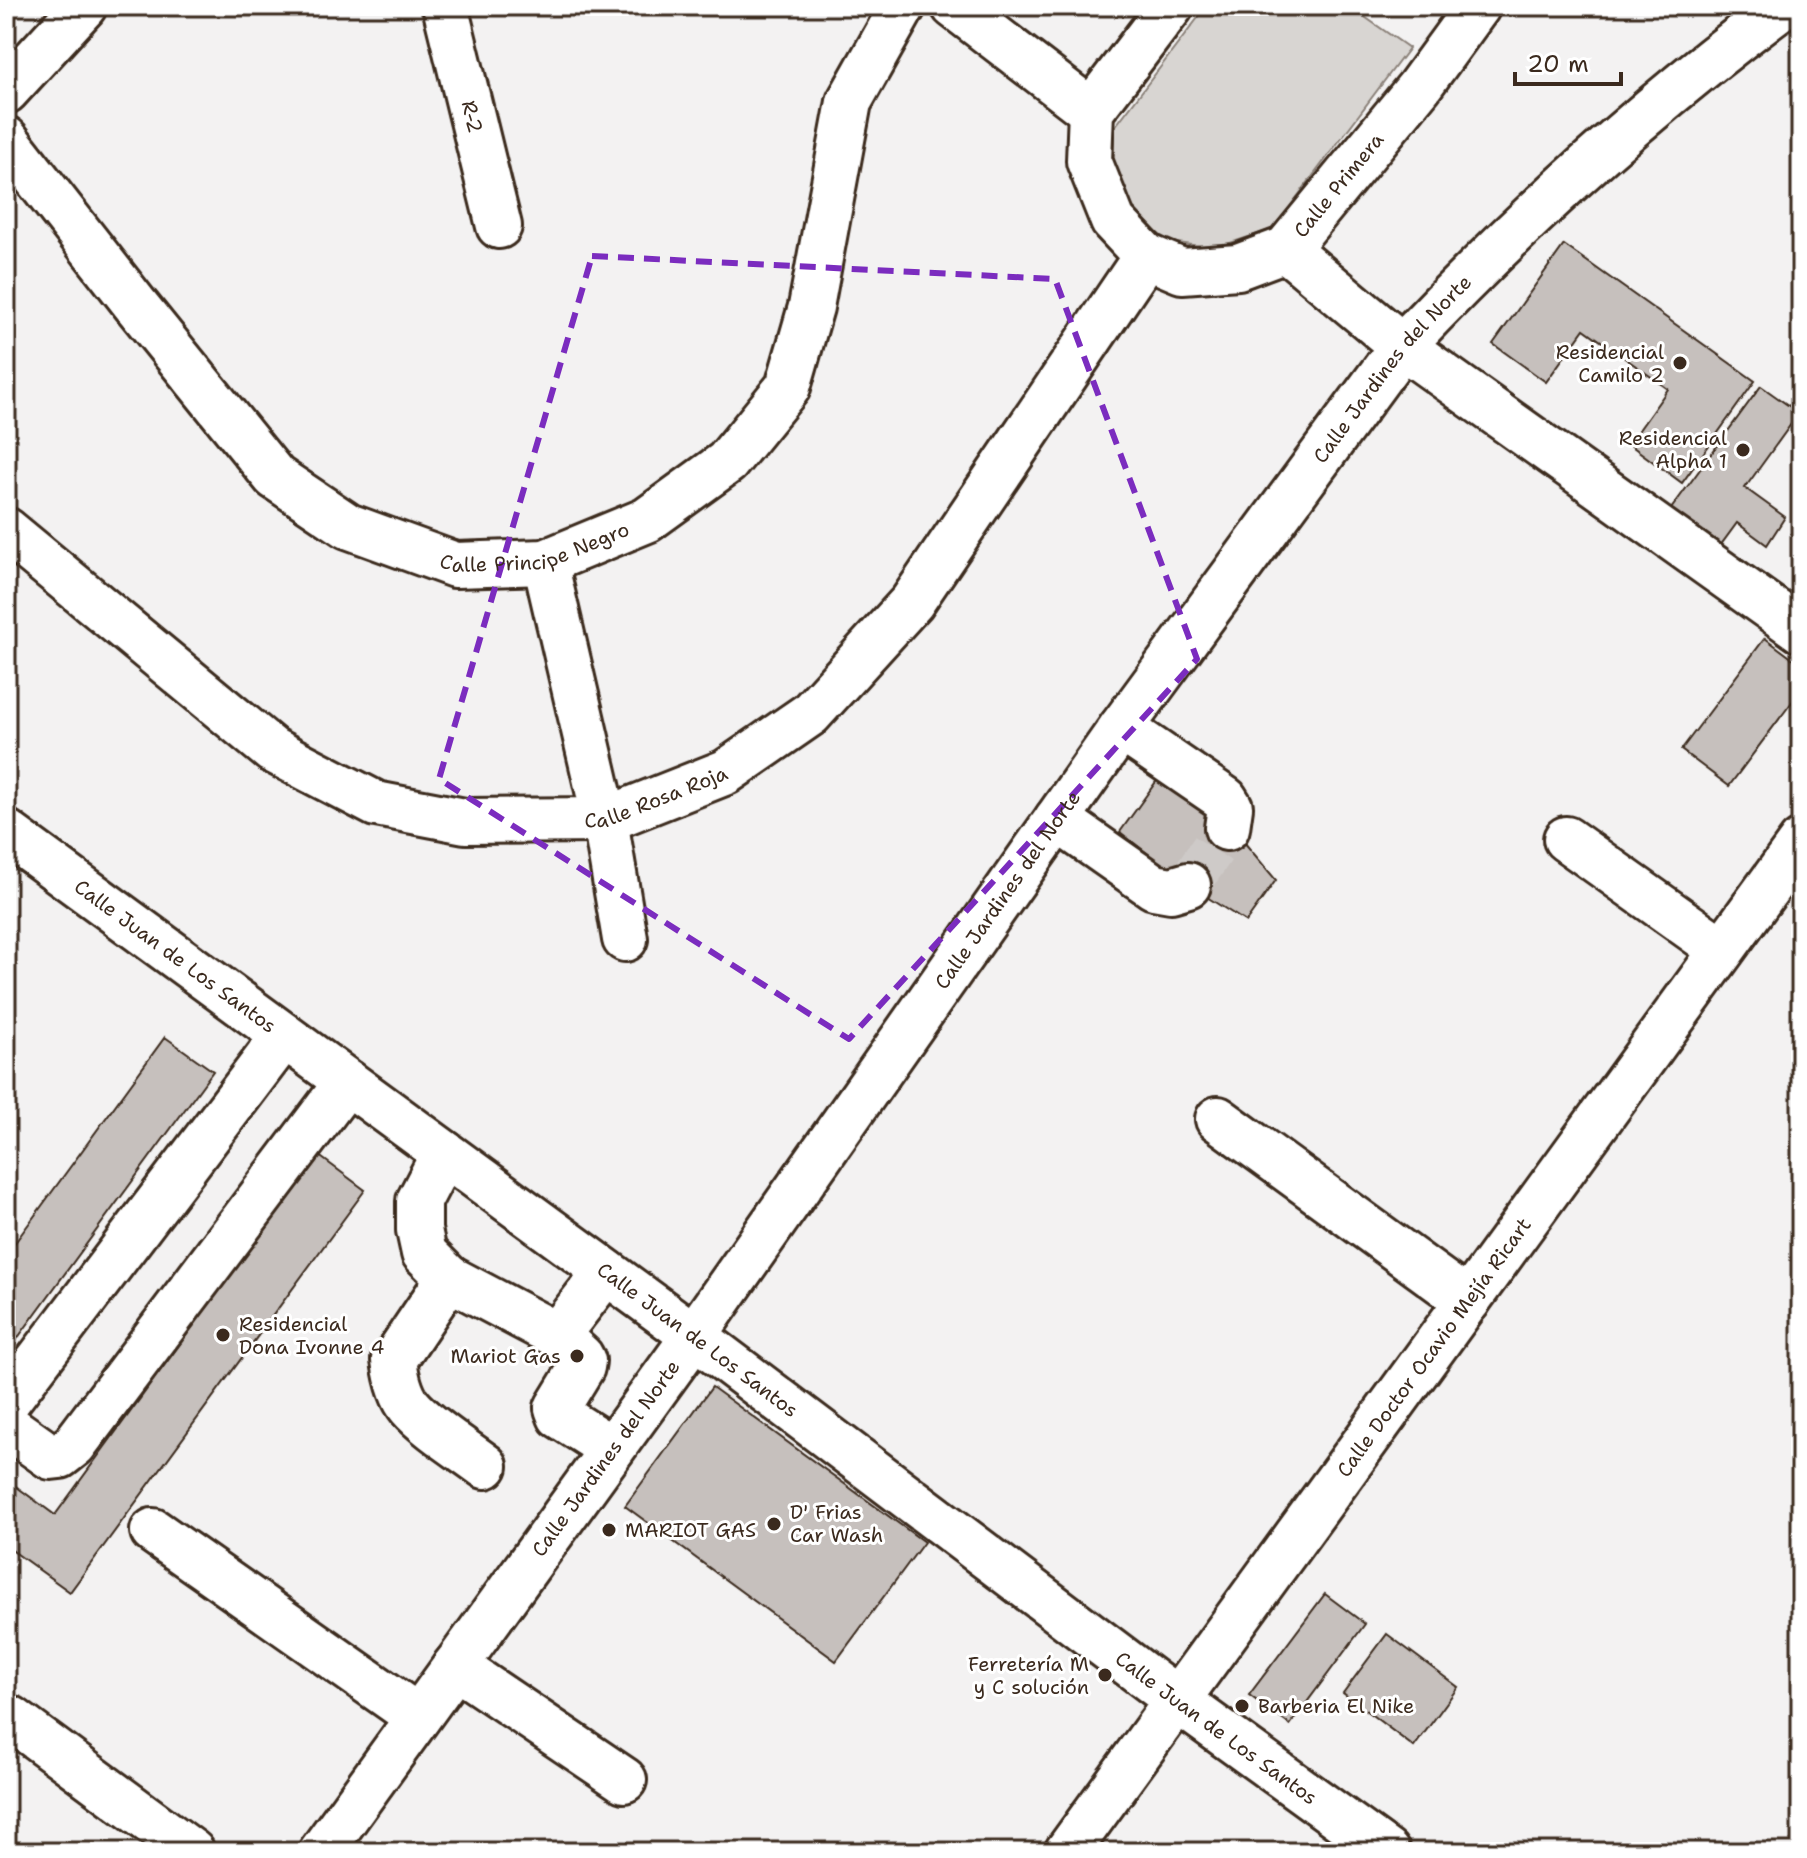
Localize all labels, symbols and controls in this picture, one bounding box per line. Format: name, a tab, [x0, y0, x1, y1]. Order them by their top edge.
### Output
scale bar	[1515, 36, 1621, 86]
text: 20 m	[1527, 48, 1589, 80]
street label: R-2	[456, 98, 489, 136]
street label: Calle Primera	[1288, 127, 1390, 243]
street label: Calle Jardines del Norte	[1307, 269, 1477, 468]
place label: Residencial Camilo 2	[1556, 339, 1664, 388]
marker: Residencial Camilo 2	[1671, 354, 1689, 372]
place label: Residencial Alpha 1	[1619, 425, 1727, 474]
marker: Residencial Alpha 1	[1734, 441, 1752, 459]
street label: Calle Principe Negro	[436, 516, 633, 578]
street label: Calle Rosa Roja	[584, 760, 732, 833]
street label: Calle Jardines del Norte	[929, 785, 1086, 994]
street label: Calle Juan de Los Santos	[69, 873, 282, 1039]
street label: Calle Doctor Ocavio Mejía Ricart	[1331, 1212, 1537, 1482]
street label: Calle Juan de Los Santos	[592, 1256, 803, 1423]
place label: Residencial Dona Ivonne 4	[239, 1311, 385, 1360]
marker: Residencial Dona Ivonne 4	[214, 1326, 232, 1344]
place label: Mariot Gas	[451, 1343, 561, 1369]
marker: Mariot Gas	[568, 1347, 586, 1365]
street label: Calle Jardines del Norte	[526, 1355, 686, 1562]
place label: D' Frias Car Wash	[790, 1499, 883, 1548]
marker: D' Frias Car Wash	[765, 1515, 783, 1533]
place label: MARIOT GAS	[625, 1517, 756, 1543]
marker: MARIOT GAS	[600, 1521, 618, 1539]
street label: Calle Juan de Los Santos	[1110, 1645, 1323, 1811]
place label: Ferretería M y C solución	[968, 1651, 1089, 1700]
marker: Ferretería M y C solución	[1096, 1666, 1114, 1684]
place label: Barberia El Nike	[1258, 1693, 1414, 1719]
marker: Barberia El Nike	[1233, 1697, 1251, 1715]

